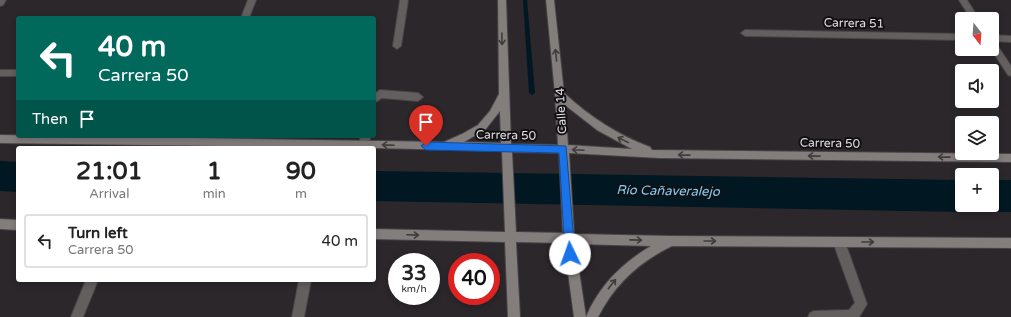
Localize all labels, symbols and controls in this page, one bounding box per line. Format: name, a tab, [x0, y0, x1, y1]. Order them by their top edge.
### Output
north arrow	[955, 12, 999, 56]
map controls	[955, 12, 999, 212]
street label: Carrera 51	[824, 15, 884, 31]
text: 40 m	[98, 30, 166, 64]
icon: left	[32, 32, 84, 84]
one-way arrow	[499, 32, 506, 45]
one-way arrow	[552, 49, 560, 62]
text: Carrera 50	[98, 64, 189, 86]
button: sound	[955, 64, 999, 108]
street label: Calle 14	[553, 87, 569, 134]
pin	[409, 105, 443, 146]
icon: arrive	[76, 108, 98, 130]
text: Then	[32, 110, 68, 128]
icon: arrive	[415, 111, 437, 133]
button: layers	[955, 116, 999, 160]
street label: Carrera 50	[476, 127, 537, 143]
street label: Carrera 50	[800, 135, 861, 151]
one-way arrow	[617, 136, 629, 143]
one-way arrow	[382, 141, 395, 149]
one-way arrow	[572, 146, 585, 153]
one-way arrow	[678, 151, 691, 158]
one-way arrow	[808, 152, 821, 160]
one-way arrow	[938, 154, 951, 161]
text: 21:01	[76, 157, 143, 186]
text: 1	[207, 157, 222, 186]
text: 90	[286, 157, 316, 186]
button: +	[955, 168, 999, 212]
water label: Río Cañaveralejo	[616, 182, 721, 200]
text: Arrival	[89, 186, 129, 202]
text: min	[203, 186, 226, 202]
text: m	[295, 186, 307, 202]
text: Turn left	[68, 224, 128, 242]
icon: left	[34, 230, 56, 252]
text: 40 m	[321, 232, 358, 250]
one-way arrow	[406, 232, 419, 239]
position arrow	[549, 233, 591, 275]
one-way arrow	[629, 237, 642, 244]
one-way arrow	[703, 237, 716, 245]
one-way arrow	[861, 239, 874, 246]
text: Carrera 50	[68, 242, 133, 258]
speed limit sign: 40	[448, 253, 500, 305]
text: 33	[401, 262, 427, 286]
one-way arrow	[608, 278, 616, 289]
text: km/h	[401, 283, 427, 295]

